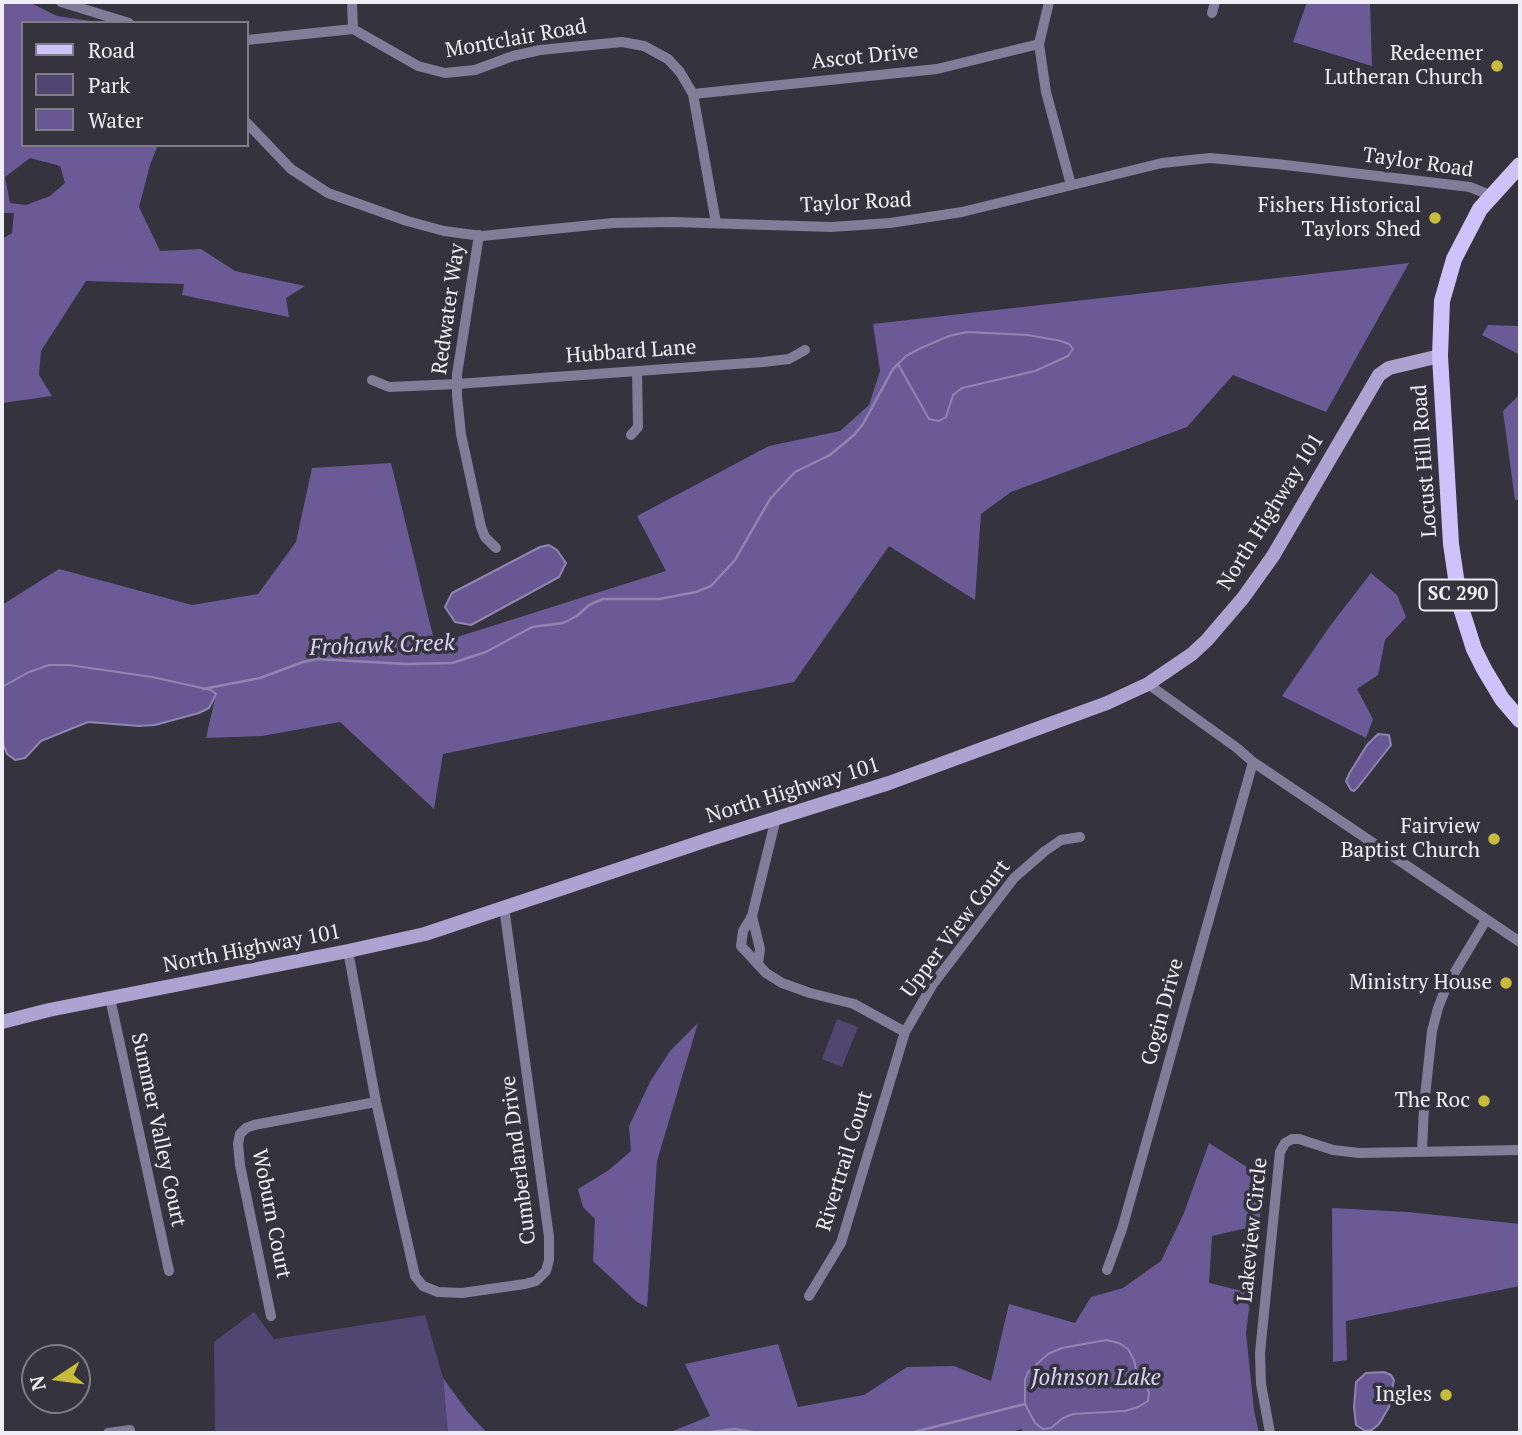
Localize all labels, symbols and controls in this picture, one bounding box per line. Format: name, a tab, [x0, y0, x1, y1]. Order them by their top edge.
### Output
street label: Montclair Road	[443, 14, 589, 64]
legend	[21, 21, 248, 147]
text: Road	[88, 36, 135, 64]
street label: Ascot Drive	[810, 39, 920, 75]
place label: Redeemer Lutheran Church	[1324, 41, 1483, 91]
marker: Redeemer Lutheran Church	[1489, 58, 1505, 74]
text: Park	[88, 71, 130, 99]
text: Water	[88, 106, 143, 134]
street label: Taylor Road	[1361, 143, 1475, 183]
street label: Taylor Road	[800, 187, 912, 219]
place label: Fishers Historical Taylors Shed	[1258, 193, 1421, 243]
marker: Fishers Historical Taylors Shed	[1427, 210, 1443, 226]
street label: Redwater Way	[427, 242, 471, 376]
street label: Hubbard Lane	[565, 335, 697, 369]
street label: Locust Hill Road	[1407, 384, 1443, 538]
street label: North Highway 101	[1213, 429, 1329, 595]
road number: SC 290	[1420, 580, 1496, 610]
water label: Frohawk Creek	[309, 630, 455, 662]
street label: North Highway 101	[703, 753, 883, 829]
place label: Fairview Baptist Church	[1341, 814, 1480, 864]
marker: Fairview Baptist Church	[1486, 831, 1502, 847]
street label: Upper View Court	[896, 855, 1016, 1003]
street label: North Highway 101	[161, 919, 343, 979]
street label: Cogin Drive	[1137, 956, 1189, 1068]
place label: Ministry House	[1349, 970, 1492, 996]
marker: Ministry House	[1498, 975, 1514, 991]
street label: Summer Valley Court	[125, 1031, 191, 1229]
street label: Cumberland Drive	[496, 1074, 542, 1246]
street label: Rivertrail Court	[812, 1088, 878, 1234]
place label: The Roc	[1395, 1088, 1470, 1114]
marker: The Roc	[1476, 1093, 1492, 1109]
street label: Woburn Court	[246, 1147, 296, 1281]
street label: Lakeview Circle	[1233, 1156, 1273, 1304]
north arrow	[21, 1344, 91, 1414]
water label: Johnson Lake	[1031, 1364, 1161, 1392]
text: N	[23, 1374, 51, 1393]
place label: Ingles	[1375, 1382, 1432, 1408]
marker: Ingles	[1438, 1387, 1454, 1403]

